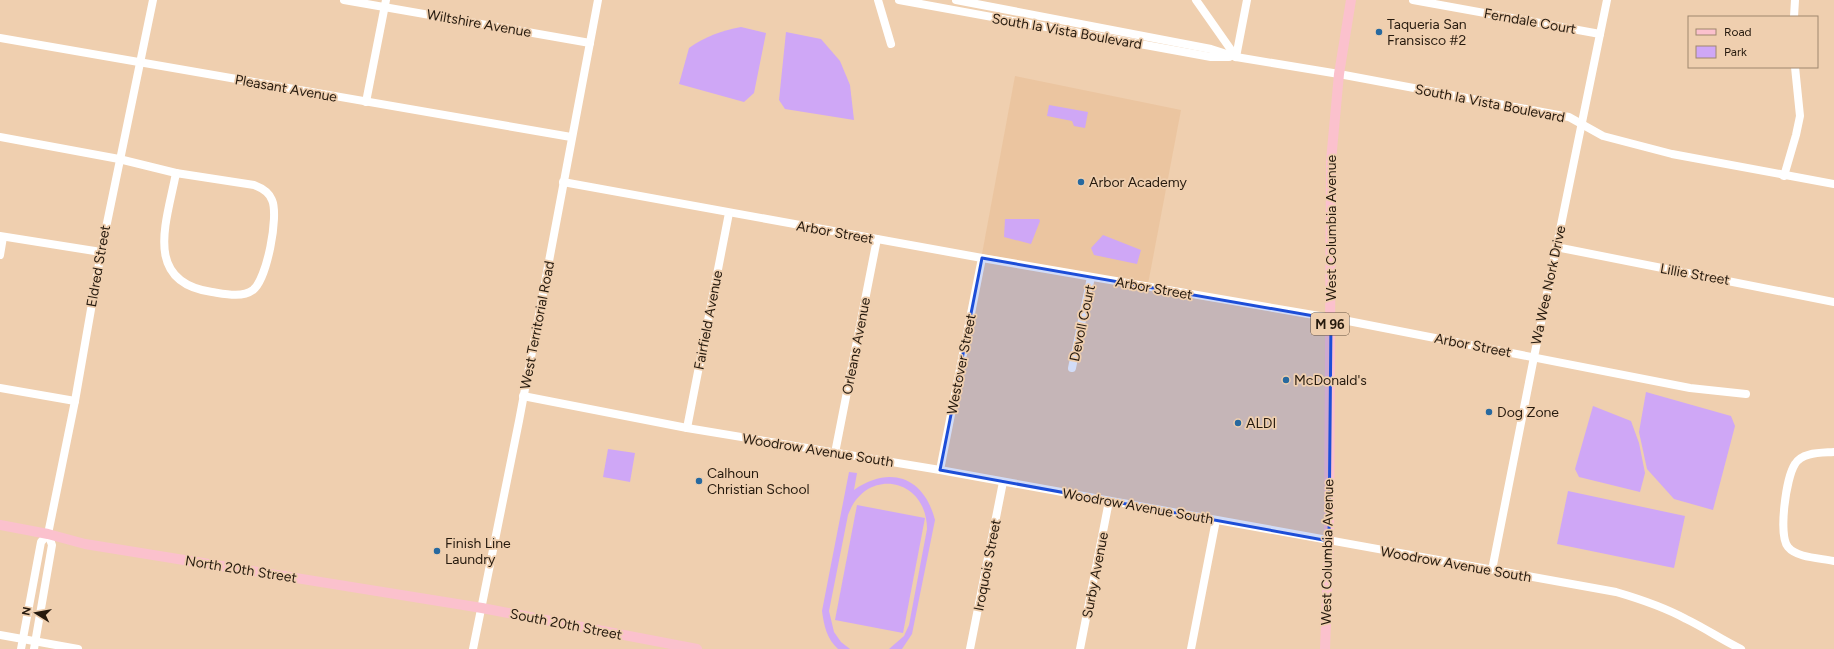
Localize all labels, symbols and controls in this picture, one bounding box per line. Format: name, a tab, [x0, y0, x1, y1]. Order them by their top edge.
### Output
street label: Ferndale Court	[1482, 5, 1577, 38]
street label: Wiltshire Avenue	[425, 6, 533, 41]
street label: South la Vista Boulevard	[990, 10, 1143, 53]
place label: Taqueria San Fransisco #2	[1387, 16, 1467, 49]
legend	[1688, 16, 1818, 68]
text: Road	[1724, 25, 1752, 39]
marker: Taqueria San Fransisco #2	[1374, 27, 1384, 37]
text: Park	[1724, 45, 1747, 59]
street label: Pleasant Avenue	[233, 71, 339, 106]
street label: South la Vista Boulevard	[1414, 81, 1566, 126]
street label: West Columbia Avenue	[1323, 155, 1340, 301]
place label: Arbor Academy	[1089, 174, 1187, 191]
marker: Arbor Academy	[1076, 177, 1086, 187]
street label: Arbor Street	[795, 217, 875, 248]
street label: Eldred Street	[83, 224, 114, 308]
street label: Wa Wee Nork Drive	[1528, 224, 1569, 346]
street label: West Territorial Road	[517, 260, 558, 391]
street label: Lillie Street	[1659, 260, 1731, 289]
street label: Fairfield Avenue	[691, 269, 727, 371]
street label: Arbor Street	[1114, 273, 1194, 304]
street label: Devoll Court	[1066, 283, 1099, 363]
street label: Orleans Avenue	[839, 296, 874, 396]
street label: Westover Street	[943, 312, 980, 416]
road number: M 96	[1311, 313, 1349, 335]
street label: Arbor Street	[1433, 330, 1513, 361]
place label: McDonald's	[1294, 372, 1367, 389]
marker: McDonald's	[1281, 375, 1291, 385]
place label: Dog Zone	[1497, 404, 1559, 421]
marker: Dog Zone	[1484, 407, 1494, 417]
place label: ALDI	[1246, 415, 1276, 432]
marker: ALDI	[1233, 418, 1243, 428]
street label: Woodrow Avenue South	[741, 430, 895, 471]
place label: Calhoun Christian School	[707, 465, 810, 498]
marker: Calhoun Christian School	[694, 476, 704, 486]
street label: West Columbia Avenue	[1318, 478, 1337, 625]
street label: Woodrow Avenue South	[1061, 485, 1215, 528]
street label: Iroquois Street	[970, 518, 1005, 612]
street label: Surby Avenue	[1079, 530, 1112, 620]
place label: Finish Line Laundry	[445, 535, 511, 568]
street label: Woodrow Avenue South	[1379, 543, 1533, 586]
marker: Finish Line Laundry	[432, 546, 442, 556]
street label: North 20th Street	[184, 552, 298, 587]
north arrow	[16, 593, 56, 633]
street label: South 20th Street	[508, 605, 623, 644]
text: N	[19, 606, 34, 617]

